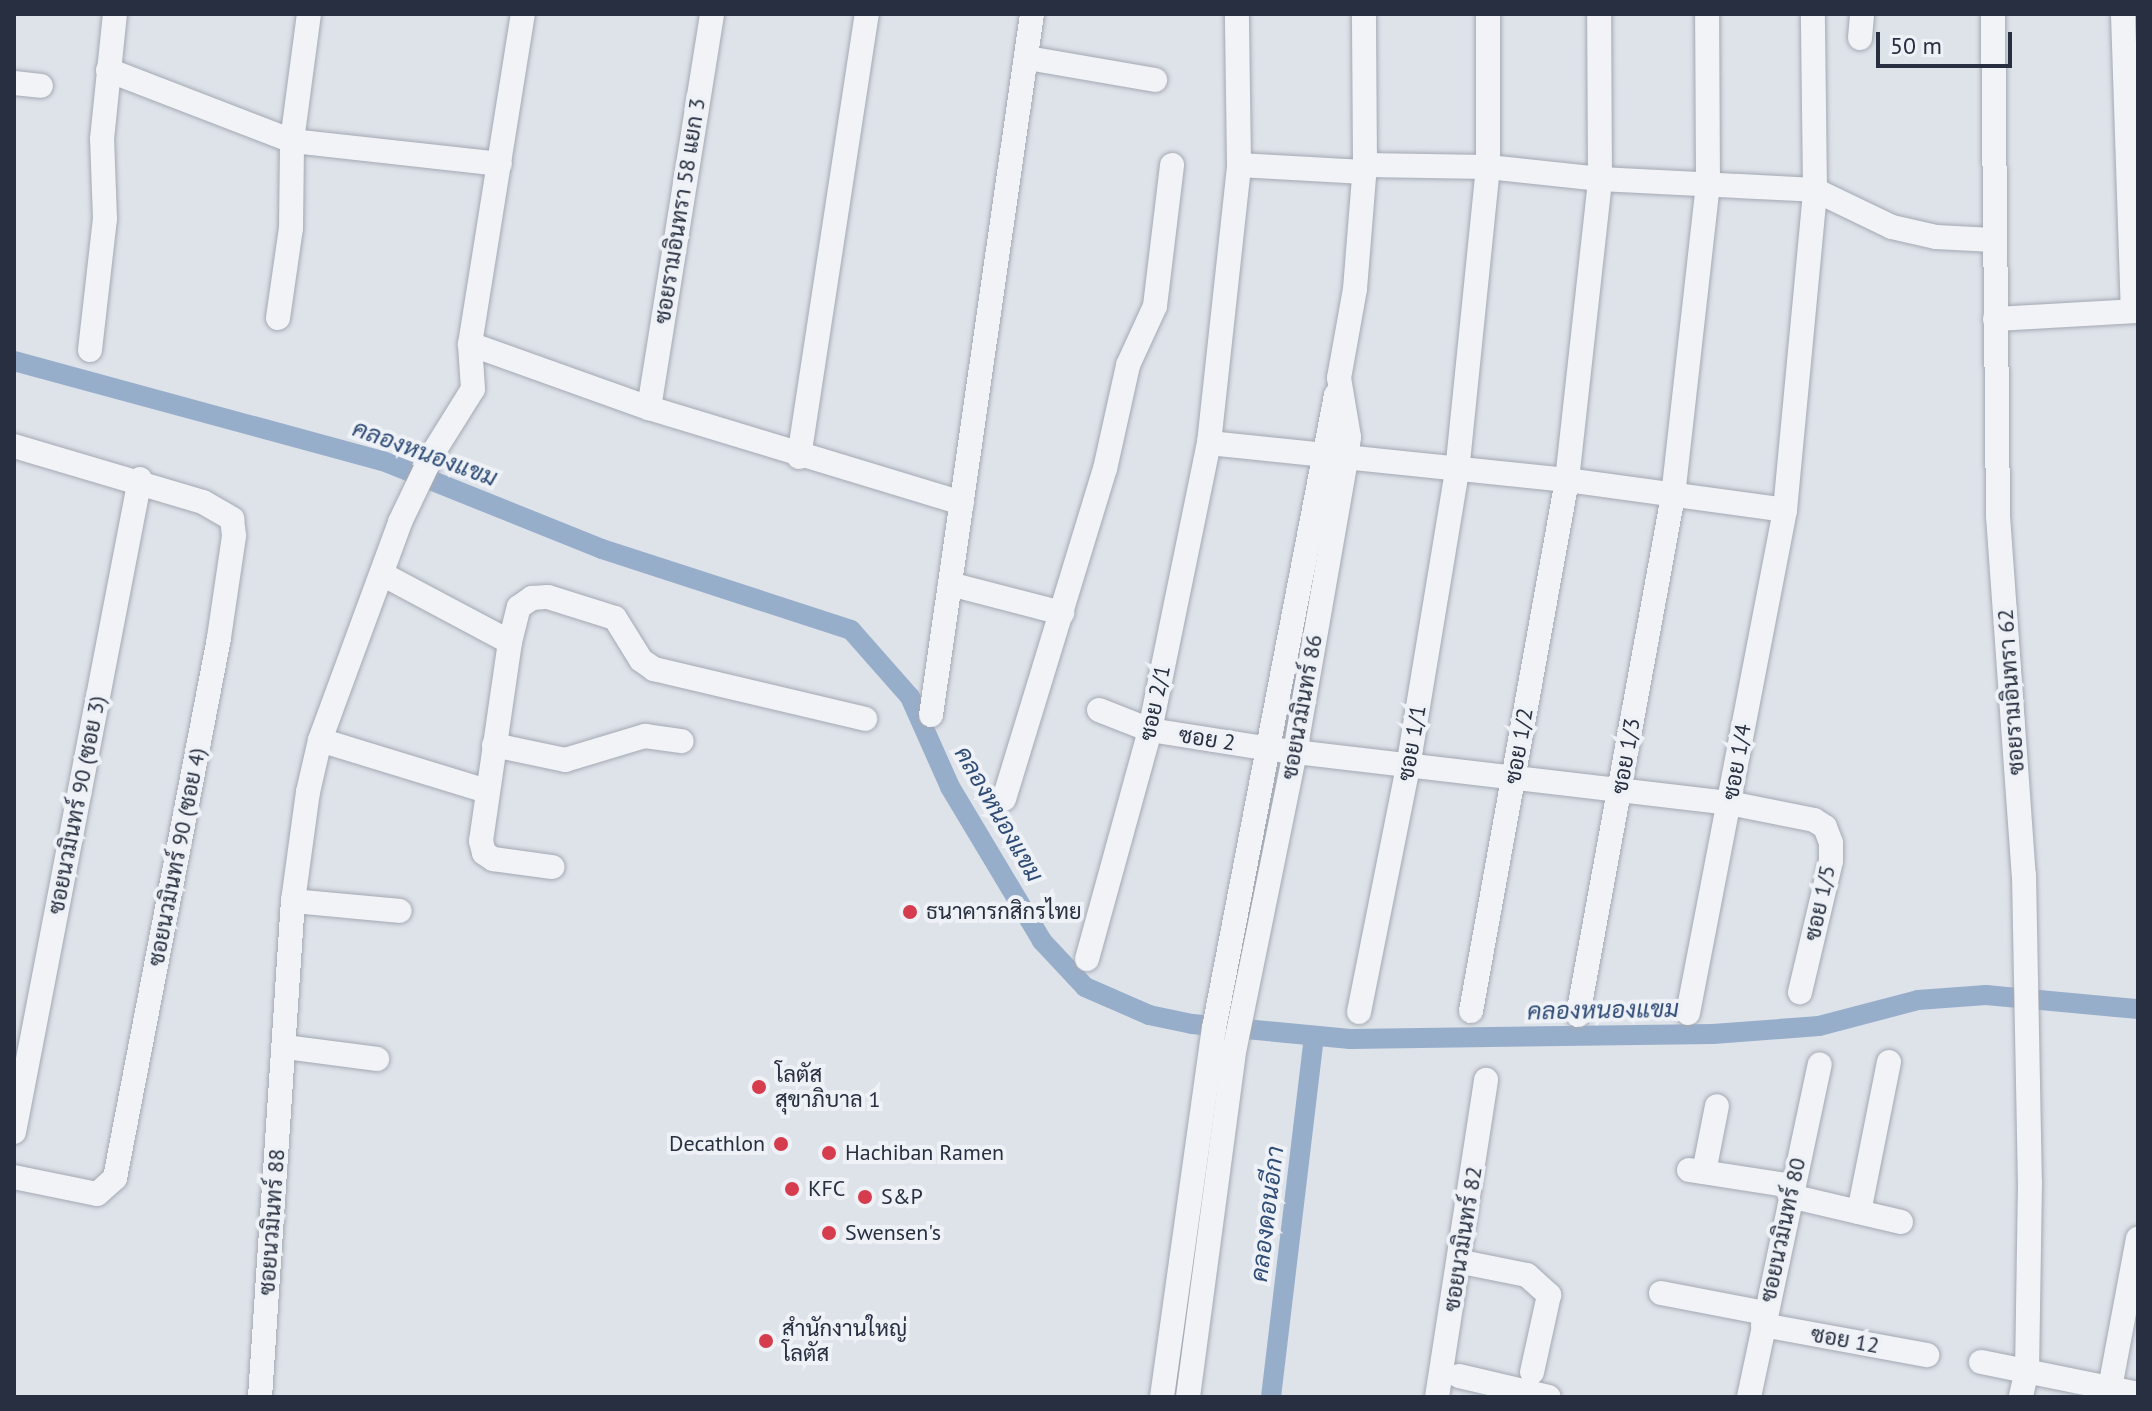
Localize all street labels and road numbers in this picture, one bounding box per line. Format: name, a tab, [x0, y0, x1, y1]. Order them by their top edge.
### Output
street label: ซอยรามอินทรา 58 แยก 3	[649, 96, 711, 326]
street label: ซอยรามอินทรา 62	[1992, 608, 2030, 776]
street label: ซอยนวมินทร์ 86	[1276, 632, 1328, 782]
street label: ซอย 2/1	[1134, 663, 1176, 743]
street label: ซอยนวมินทร์ 90 (ซอย 3)	[43, 694, 111, 916]
street label: ซอย 1/1	[1392, 703, 1432, 783]
street label: ซอย 1/2	[1499, 706, 1539, 786]
street label: ซอย 1/3	[1606, 716, 1646, 796]
street label: ซอย 2	[1177, 722, 1237, 756]
street label: ซอย 1/4	[1717, 722, 1757, 802]
street label: ซอยนวมินทร์ 90 (ซอย 4)	[143, 746, 211, 968]
street label: ซอย 1/5	[1799, 863, 1841, 943]
street label: ซอยนวมินทร์ 88	[254, 1148, 290, 1296]
street label: ซอยนวมินทร์ 80	[1755, 1155, 1811, 1305]
street label: ซอยนวมินทร์ 82	[1438, 1164, 1488, 1314]
street label: ซอย 12	[1809, 1321, 1881, 1359]

